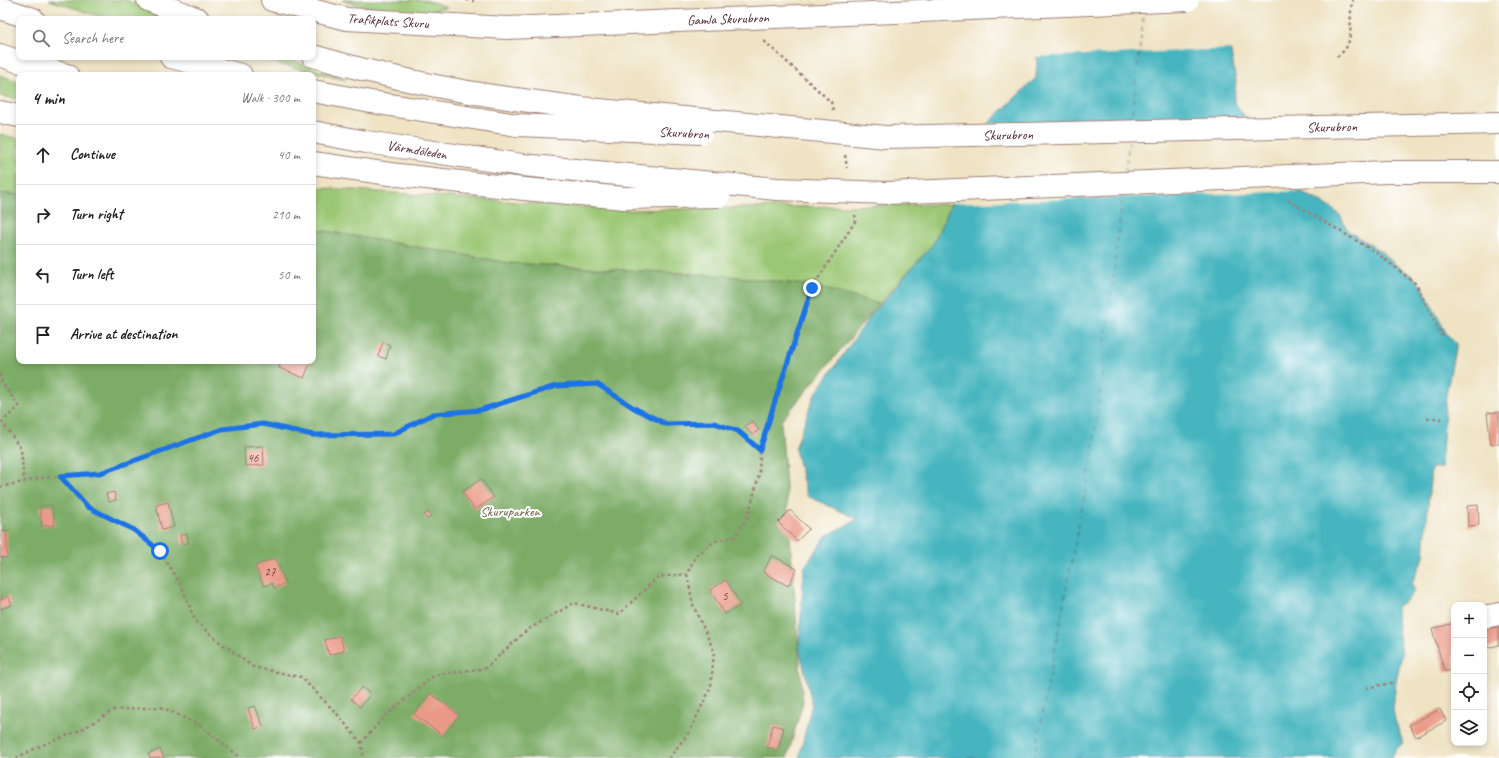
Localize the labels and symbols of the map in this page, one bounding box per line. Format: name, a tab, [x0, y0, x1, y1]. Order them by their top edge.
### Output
street label: Gamla Skurubron	[687, 9, 770, 29]
street label: Trafikplats Skuru	[347, 10, 430, 32]
street label: Skurubron	[1307, 118, 1358, 136]
street label: Skurubron	[659, 123, 710, 143]
street label: Skurubron	[983, 126, 1034, 144]
street label: Värmdöleden	[386, 137, 449, 163]
route end	[803, 279, 821, 297]
house number: 46	[248, 450, 259, 466]
park label: Skuruparken	[480, 503, 541, 520]
route start	[151, 542, 169, 560]
house number: 27	[265, 564, 276, 580]
house number: 5	[722, 588, 728, 604]

